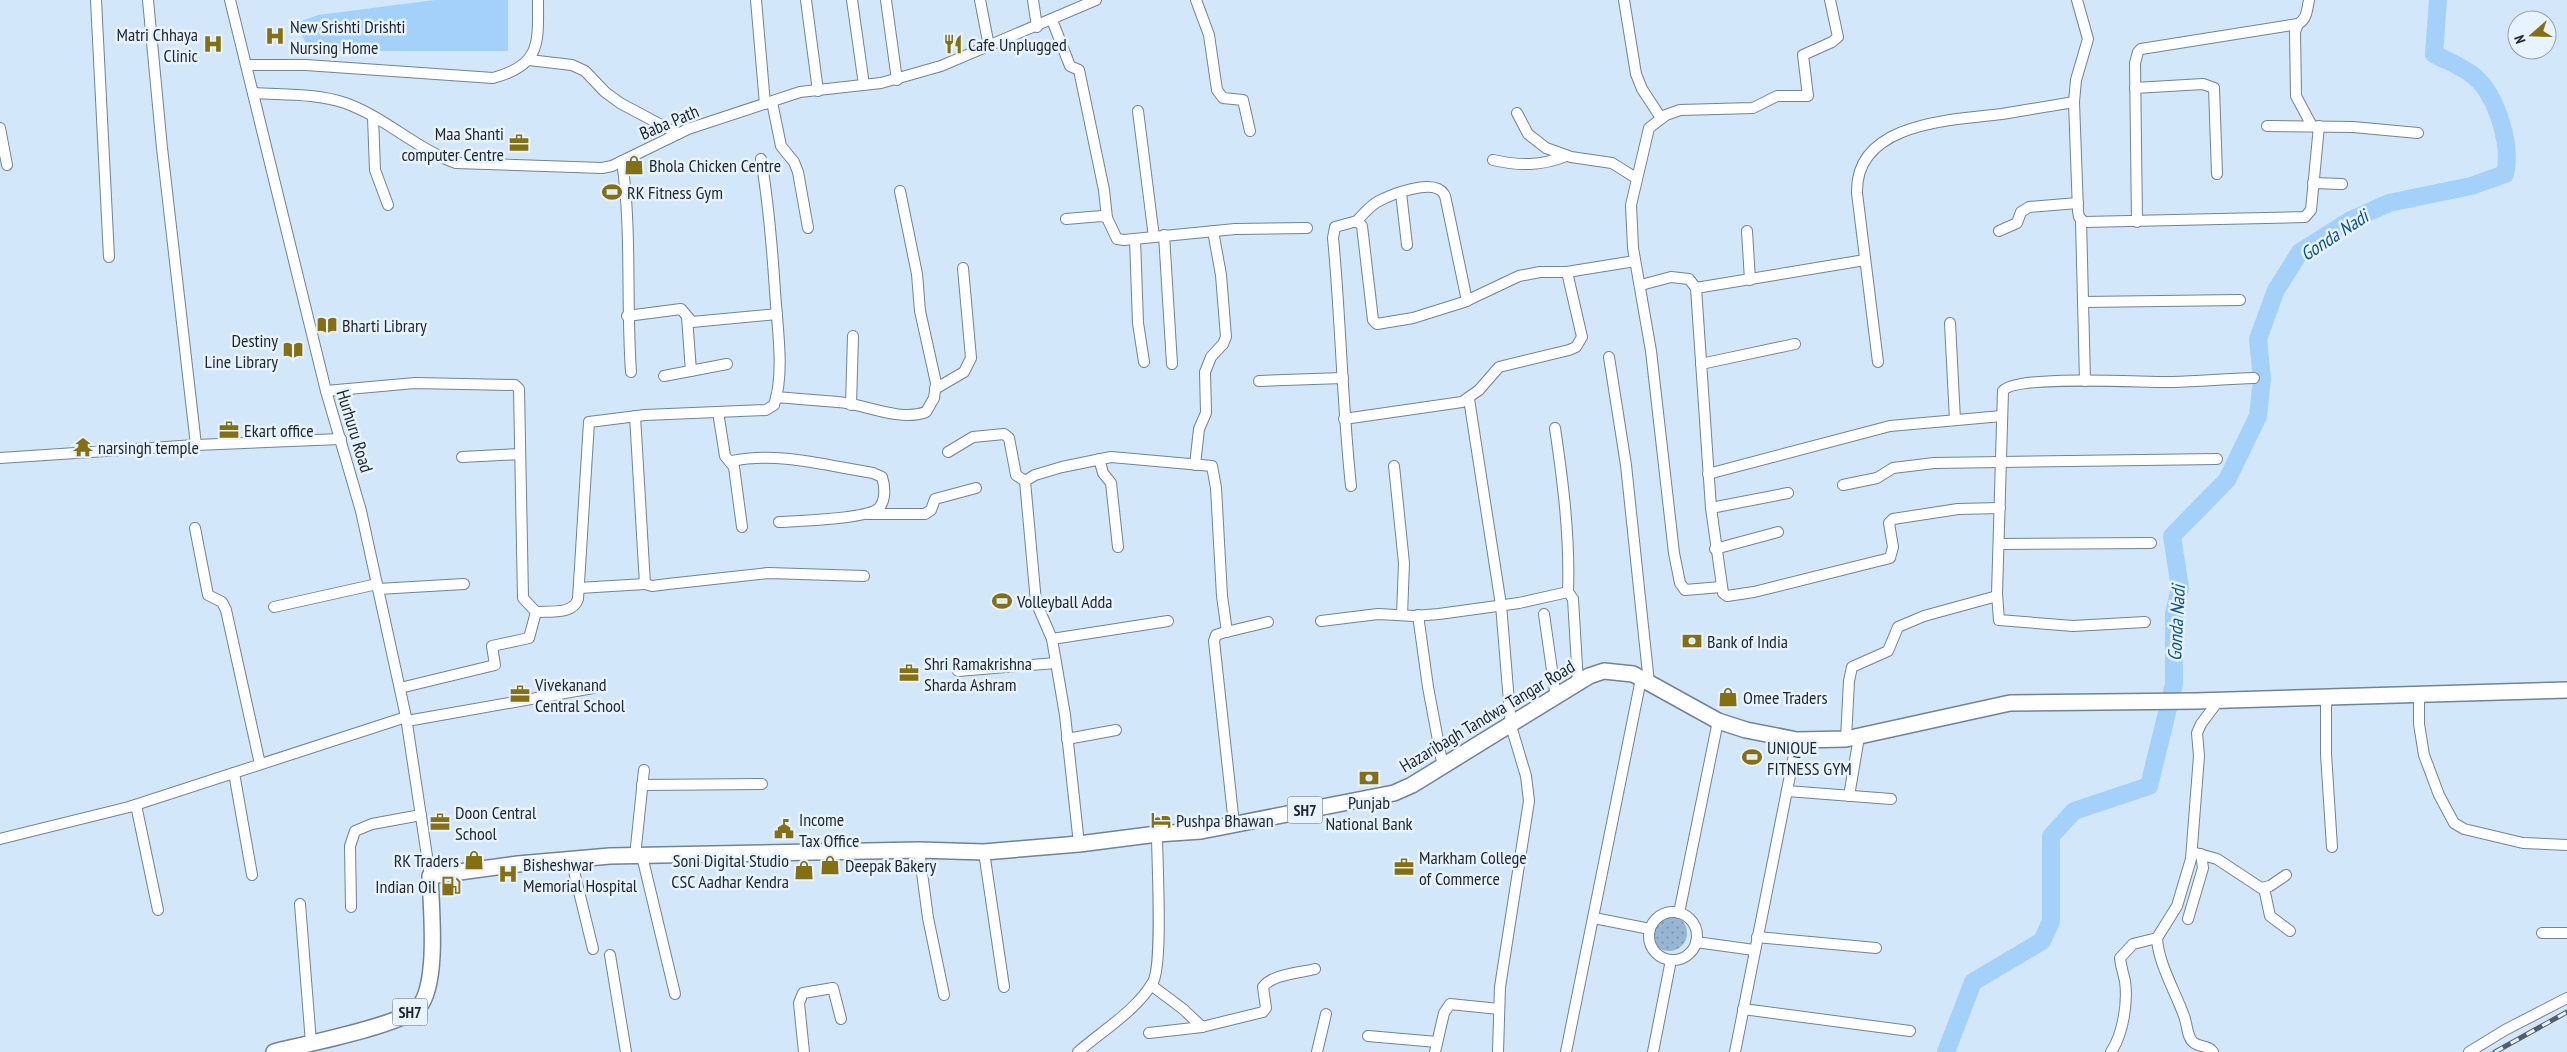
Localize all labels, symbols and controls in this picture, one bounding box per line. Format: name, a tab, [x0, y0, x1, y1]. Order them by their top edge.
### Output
north arrow	[2507, 10, 2557, 60]
place label: New Srishti Drishti Nursing Home	[290, 15, 405, 59]
place label: Matri Chhaya Clinic	[116, 23, 199, 67]
hospital icon: New Srishti Drishti Nursing Home	[264, 25, 286, 47]
hospital icon: Matri Chhaya Clinic	[202, 33, 224, 55]
restaurant icon: Cafe Unplugged	[942, 33, 964, 55]
place label: Cafe Unplugged	[968, 33, 1067, 56]
text: N	[2510, 33, 2530, 46]
street label: Baba Path	[636, 99, 702, 145]
place label: Maa Shanti computer Centre	[401, 122, 504, 166]
office icon: Maa Shanti computer Centre	[508, 132, 530, 154]
shop icon: Bhola Chicken Centre	[623, 154, 645, 176]
place label: Bhola Chicken Centre	[649, 154, 781, 177]
sports icon: RK Fitness Gym	[601, 181, 623, 203]
place label: RK Fitness Gym	[627, 181, 723, 204]
water label: Gonda Nadi	[2296, 203, 2375, 266]
library icon: Bharti Library	[316, 314, 338, 336]
place label: Bharti Library	[342, 314, 427, 337]
place label: Destiny Line Library	[204, 329, 278, 373]
library icon: Destiny Line Library	[282, 339, 304, 361]
street label: Hurhuru Road	[332, 387, 378, 475]
office icon: Ekart office	[218, 419, 240, 441]
place label: Ekart office	[244, 419, 314, 442]
temple icon: narsingh temple	[72, 436, 94, 458]
place label: narsingh temple	[98, 436, 199, 459]
water label: Gonda Nadi	[2162, 582, 2190, 662]
sports icon: Volleyball Adda	[991, 590, 1013, 612]
place label: Volleyball Adda	[1016, 590, 1113, 613]
bank icon: Bank of India	[1681, 630, 1703, 652]
place label: Bank of India	[1707, 630, 1788, 653]
place label: Shri Ramakrishna Sharda Ashram	[924, 652, 1032, 696]
street label: Hazaribagh Tandwa Tangar Road	[1395, 655, 1579, 777]
office icon: Shri Ramakrishna Sharda Ashram	[898, 662, 920, 684]
place label: Vivekanand Central School	[534, 673, 626, 717]
office icon: Vivekanand Central School	[509, 683, 531, 705]
shop icon: Omee Traders	[1717, 686, 1739, 708]
place label: Omee Traders	[1743, 686, 1828, 709]
place label: UNIQUE FITNESS GYM	[1767, 736, 1852, 780]
sports icon: UNIQUE FITNESS GYM	[1741, 746, 1763, 768]
bank icon: Punjab National Bank	[1358, 767, 1380, 789]
place label: Punjab National Bank	[1325, 791, 1413, 835]
road number: SH7	[1288, 796, 1322, 824]
place label: Doon Central School	[455, 801, 537, 845]
place label: Income Tax Office	[799, 808, 859, 852]
hotel icon: Pushpa Bhawan	[1150, 809, 1172, 831]
place label: Pushpa Bhawan	[1176, 809, 1274, 832]
office icon: Doon Central School	[429, 811, 451, 833]
public building icon: Income Tax Office	[773, 818, 795, 840]
place label: Markham College of Commerce	[1419, 846, 1527, 890]
place label: RK Traders	[394, 849, 459, 872]
shop icon: RK Traders	[463, 849, 485, 871]
place label: Soni Digital Studio CSC Aadhar Kendra	[671, 849, 789, 893]
place label: Bisheshwar Memorial Hospital	[523, 853, 638, 897]
shop icon: Deepak Bakery	[819, 854, 841, 876]
place label: Deepak Bakery	[845, 854, 936, 877]
office icon: Markham College of Commerce	[1393, 856, 1415, 878]
shop icon: Soni Digital Studio CSC Aadhar Kendra	[793, 859, 815, 881]
hospital icon: Bisheshwar Memorial Hospital	[497, 863, 519, 885]
place label: Indian Oil	[375, 875, 437, 898]
fuel station icon: Indian Oil	[440, 875, 462, 897]
road number: SH7	[392, 999, 428, 1026]

